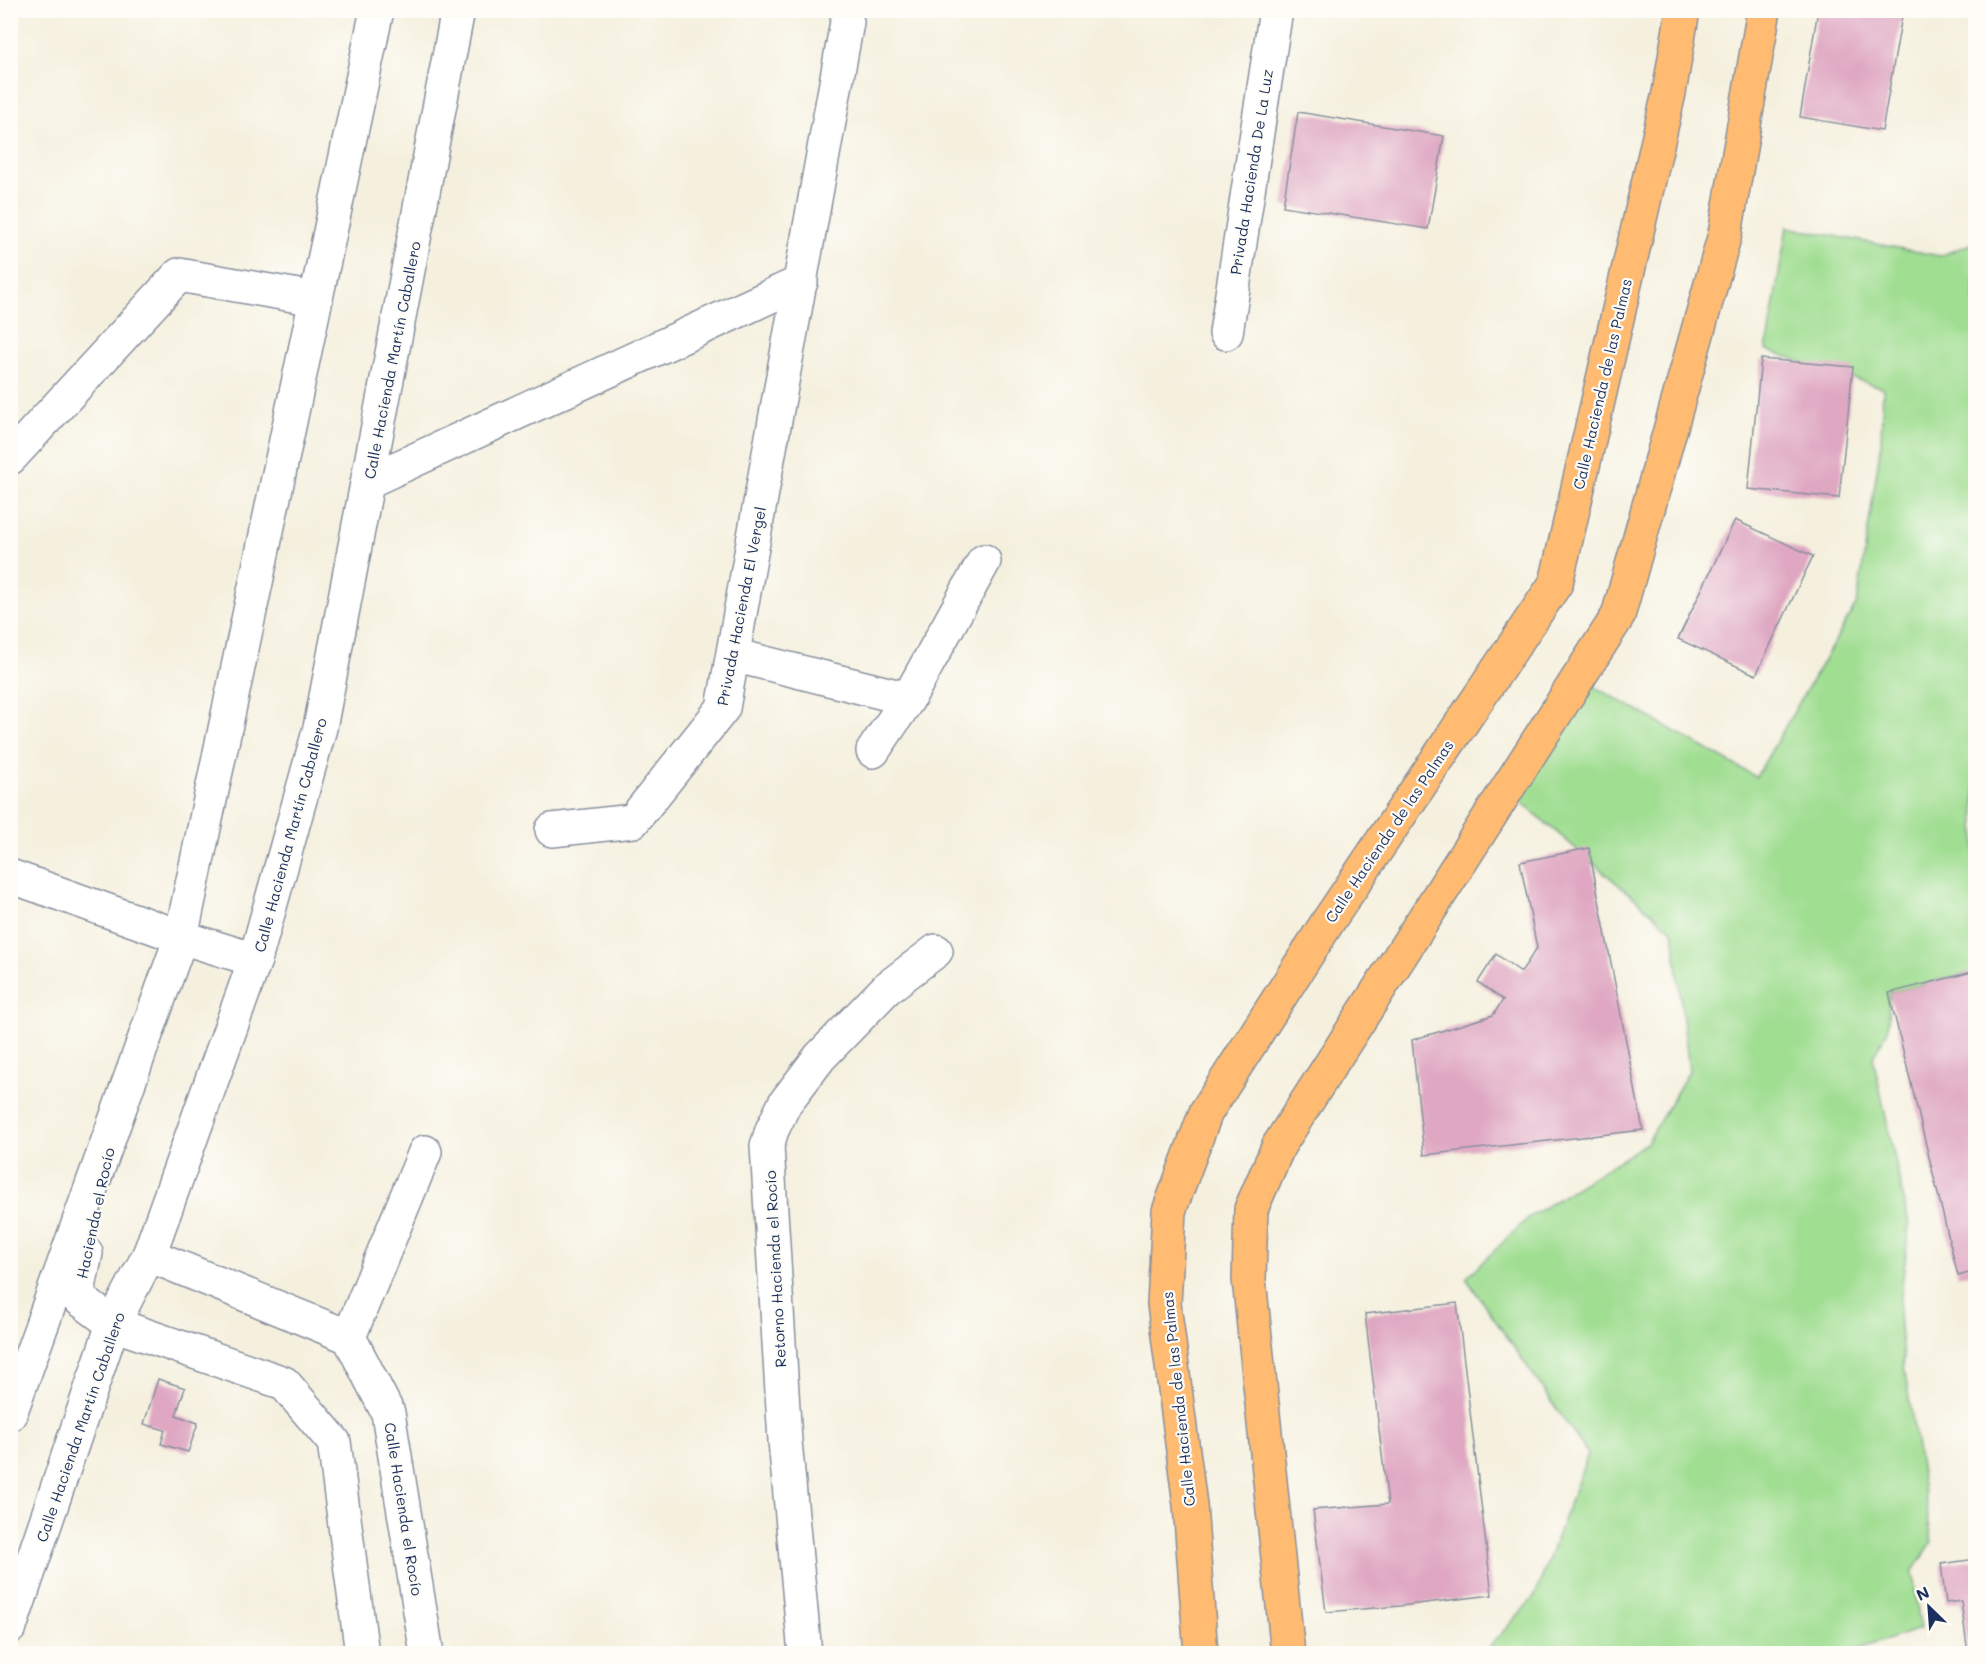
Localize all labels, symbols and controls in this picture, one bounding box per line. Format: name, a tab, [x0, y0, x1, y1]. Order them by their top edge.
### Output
street label: Privada Hacienda De La Luz	[1225, 68, 1277, 276]
street label: Calle Hacienda Martín Caballero	[359, 239, 425, 481]
street label: Calle Hacienda de las Palmas	[1568, 276, 1636, 492]
street label: Privada Hacienda El Vergel	[712, 505, 770, 707]
street label: Calle Hacienda Martín Caballero	[249, 716, 331, 954]
street label: Calle Hacienda de las Palmas	[1320, 736, 1458, 926]
street label: Hacienda el Rocío	[71, 1146, 119, 1280]
street label: Retorno Hacienda el Rocío	[760, 1170, 790, 1368]
street label: Calle Hacienda de las Palmas	[1157, 1291, 1199, 1507]
street label: Calle Hacienda Martín Caballero	[31, 1309, 129, 1545]
street label: Calle Hacienda el Rocío	[380, 1421, 428, 1597]
north arrow	[1899, 1577, 1959, 1637]
text: N	[1913, 1581, 1932, 1605]

